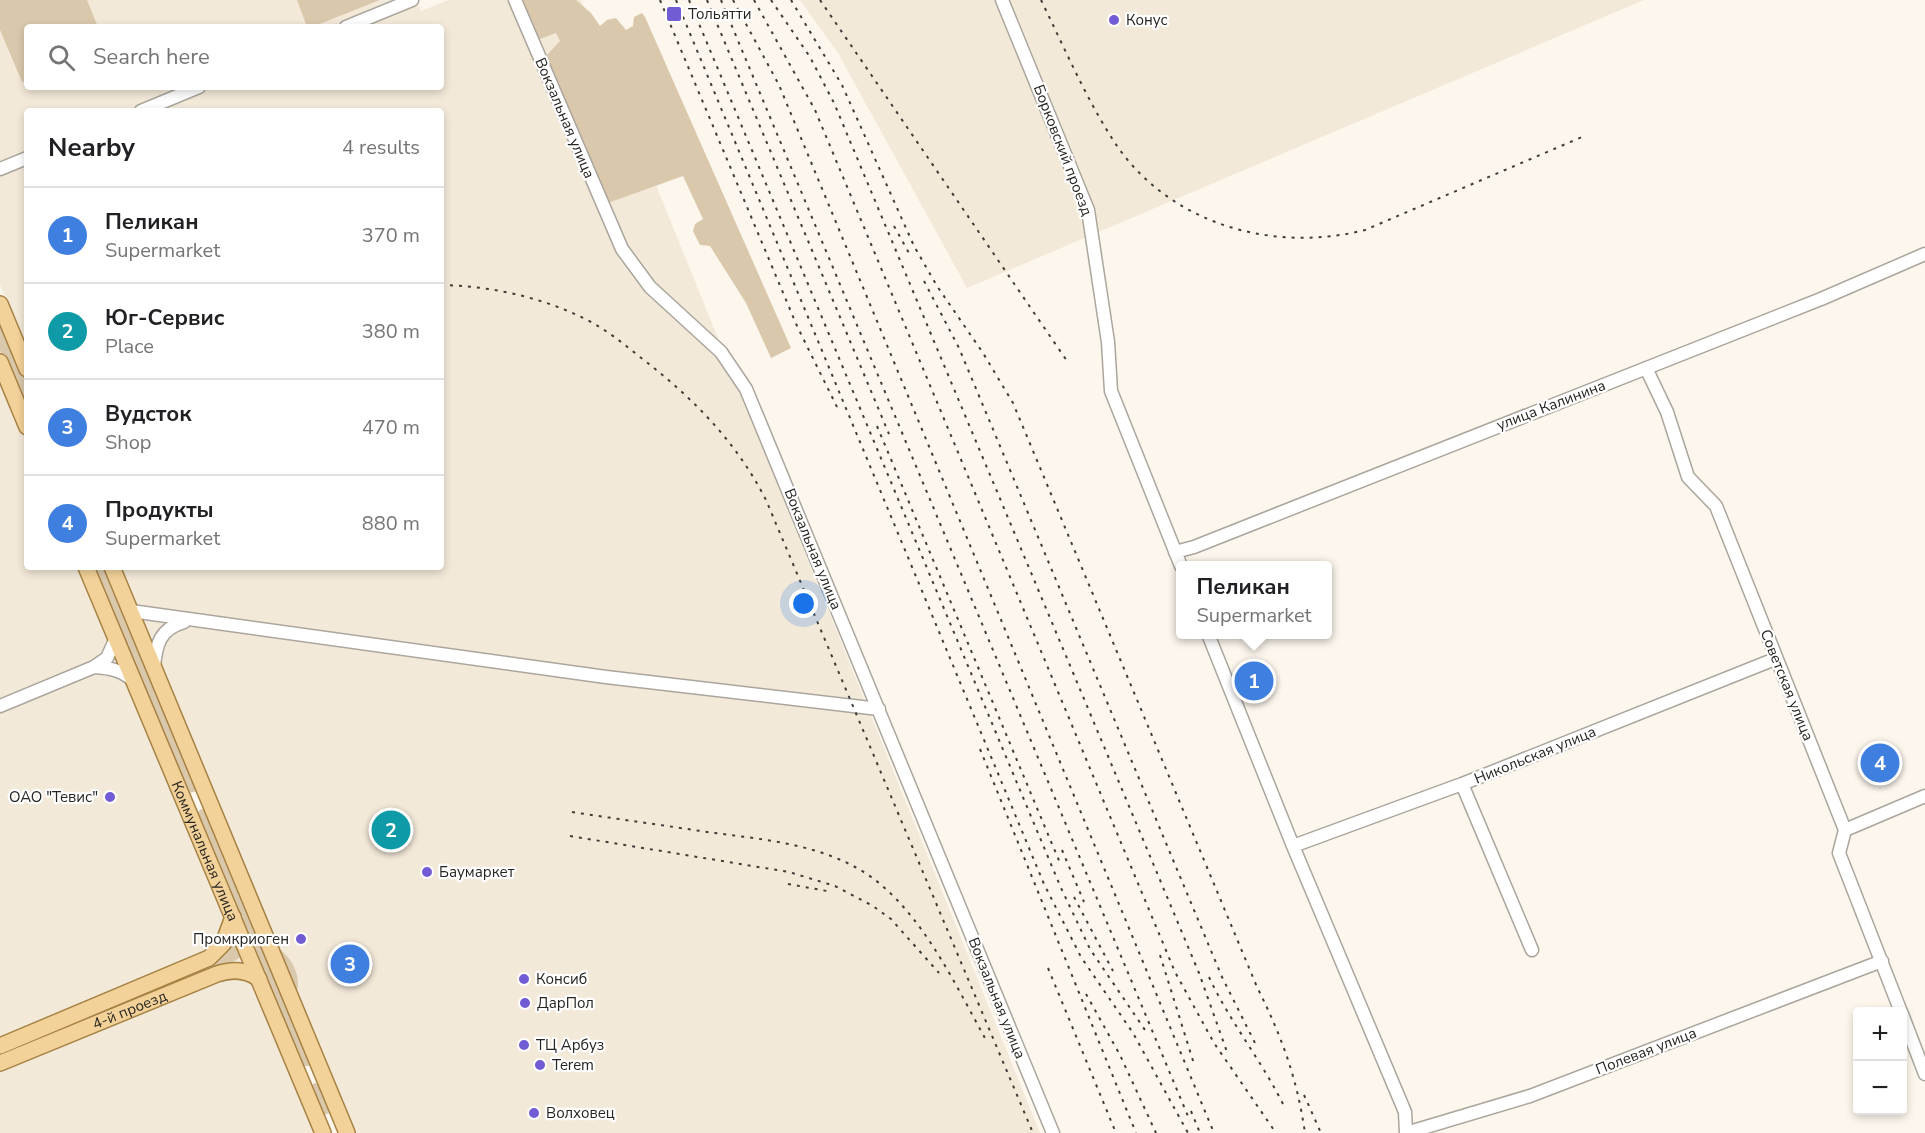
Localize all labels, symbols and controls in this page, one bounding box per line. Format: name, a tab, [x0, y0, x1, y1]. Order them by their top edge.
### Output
place label: Тольятти	[688, 4, 751, 24]
marker: Тольятти	[665, 5, 683, 23]
place label: Конус	[1126, 10, 1168, 30]
marker: Конус	[1107, 13, 1121, 27]
search box	[24, 24, 444, 90]
icon: search	[45, 41, 78, 74]
text: Search here	[93, 42, 210, 72]
street label: Вокзальная улица	[531, 55, 599, 181]
street label: Борковский проезд	[1029, 82, 1097, 219]
text: Nearby	[48, 130, 135, 165]
text: 4 results	[342, 134, 420, 161]
text: Пеликан	[105, 207, 199, 237]
text: 1	[62, 222, 74, 249]
text: 370 m	[362, 222, 420, 249]
text: Supermarket	[105, 237, 220, 264]
text: Юг-Сервис	[105, 303, 224, 333]
text: 2	[62, 318, 74, 345]
text: 380 m	[362, 318, 420, 345]
text: Place	[105, 333, 154, 360]
street label: улица Калинина	[1494, 375, 1608, 435]
text: Вудсток	[105, 399, 192, 429]
text: 3	[62, 414, 74, 441]
text: 470 m	[362, 414, 420, 441]
text: Shop	[105, 429, 151, 456]
street label: Вокзальная улица	[779, 485, 847, 613]
text: Продукты	[105, 495, 214, 525]
text: 4	[62, 510, 74, 537]
text: 880 m	[362, 510, 420, 537]
text: Supermarket	[105, 525, 220, 552]
popup	[1176, 561, 1332, 639]
text: Пеликан	[1196, 572, 1290, 602]
your location	[789, 589, 818, 618]
text: Supermarket	[1196, 602, 1312, 629]
street label: Советская улица	[1756, 626, 1818, 744]
pin: 1	[1234, 658, 1274, 704]
street label: Никольская улица	[1471, 721, 1599, 789]
pin: 4	[1860, 740, 1900, 786]
street label: Коммунальная улица	[167, 778, 243, 924]
place label: ОАО "Тевис"	[9, 787, 98, 807]
marker: ОАО "Тевис"	[103, 790, 117, 804]
pin: 2	[372, 808, 410, 852]
place label: Баумаркет	[439, 862, 515, 882]
marker: Баумаркет	[420, 865, 434, 879]
place label: Промкриоген	[193, 929, 289, 949]
marker: Промкриоген	[294, 932, 308, 946]
street label: Вокзальная улица	[963, 934, 1031, 1062]
pin: 3	[330, 942, 370, 986]
place label: Консиб	[536, 969, 587, 989]
marker: Консиб	[517, 972, 531, 986]
street label: 4-й проезд	[89, 986, 170, 1034]
place label: ДарПол	[537, 993, 594, 1013]
marker: ДарПол	[518, 996, 532, 1010]
map controls	[1853, 1007, 1907, 1115]
button: +	[1853, 1007, 1907, 1061]
street label: Полевая улица	[1593, 1023, 1699, 1079]
place label: ТЦ Арбуз	[536, 1035, 604, 1055]
marker: ТЦ Арбуз	[517, 1038, 531, 1052]
place label: Terem	[552, 1055, 594, 1075]
marker: Terem	[533, 1058, 547, 1072]
button: −	[1853, 1061, 1907, 1115]
place label: Волховец	[546, 1103, 615, 1123]
marker: Волховец	[527, 1106, 541, 1120]

